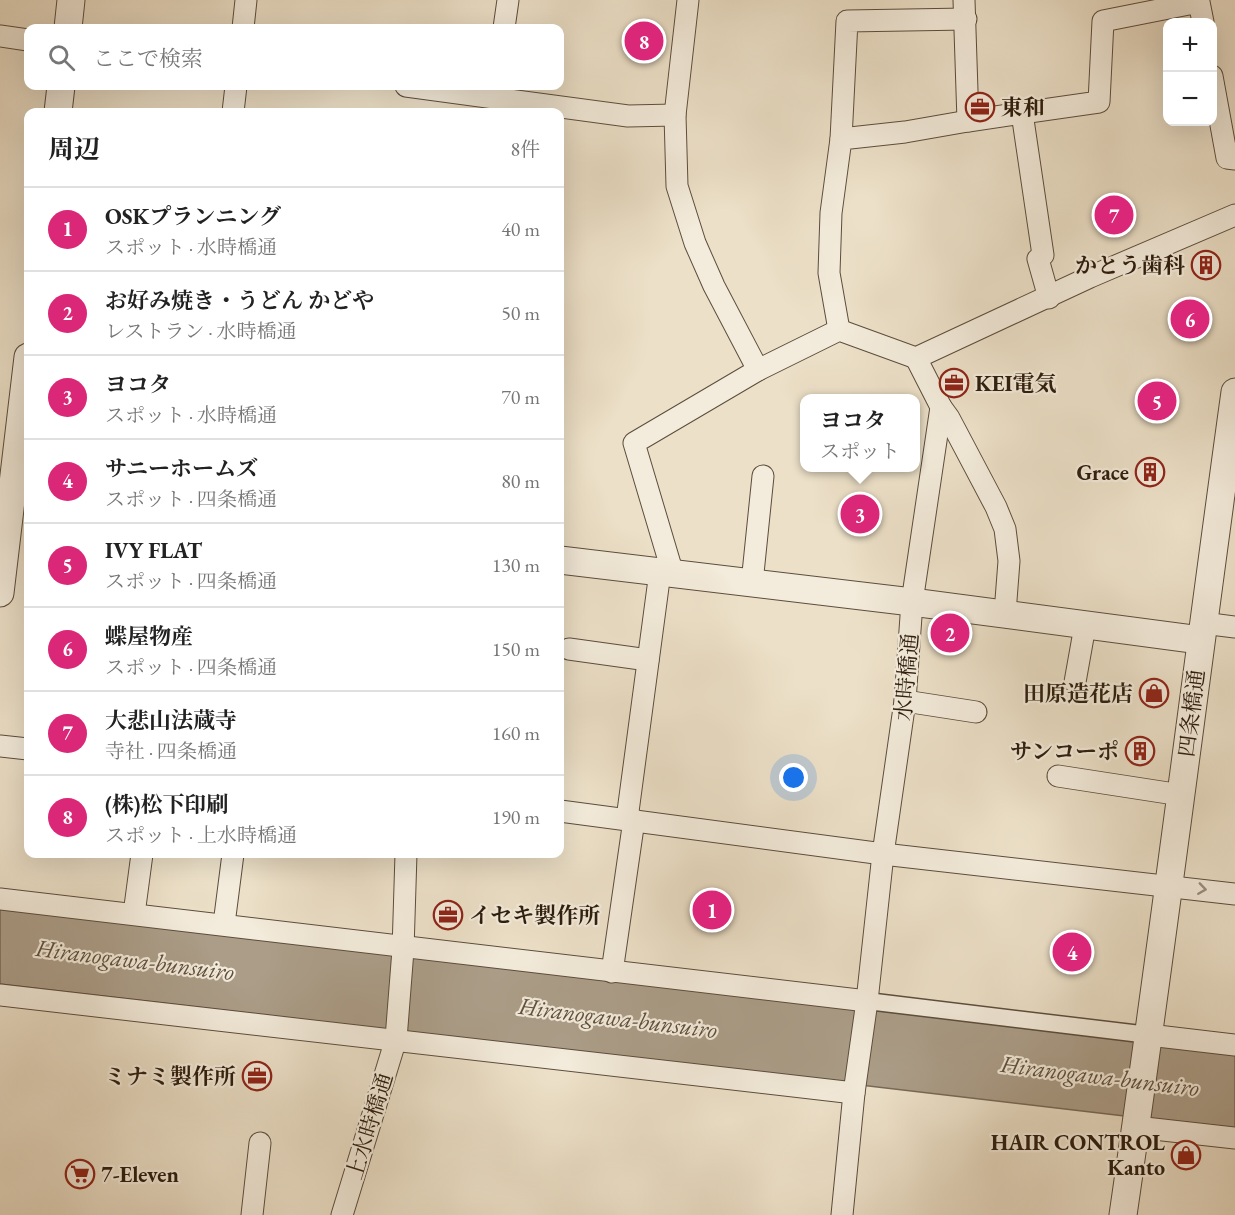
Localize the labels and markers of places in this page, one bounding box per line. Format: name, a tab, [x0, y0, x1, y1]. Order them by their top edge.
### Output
pin: 8	[624, 18, 664, 63]
office icon: 東和	[964, 91, 996, 123]
place label: 東和	[1001, 93, 1045, 122]
pin: 7	[1094, 192, 1134, 238]
building icon: かとう歯科	[1190, 249, 1222, 281]
place label: かとう歯科	[1075, 251, 1185, 280]
pin: 6	[1170, 296, 1210, 342]
office icon: KEI電気	[938, 367, 970, 399]
place label: KEI電気	[975, 369, 1056, 398]
pin: 5	[1138, 378, 1176, 424]
building icon: Grace	[1134, 456, 1166, 488]
place label: Grace	[1077, 458, 1129, 487]
pin: 3	[840, 492, 880, 536]
pin: 2	[930, 610, 970, 656]
shop icon: 田原造花店	[1138, 677, 1170, 709]
place label: 田原造花店	[1023, 679, 1133, 708]
building icon: サンコーポ	[1124, 735, 1156, 767]
place label: サンコーポ	[1010, 737, 1119, 766]
pin: 1	[692, 888, 732, 932]
office icon: イセキ製作所	[432, 899, 464, 931]
place label: イセキ製作所	[469, 901, 600, 930]
pin: 4	[1052, 930, 1092, 974]
office icon: ミナミ製作所	[241, 1060, 273, 1092]
place label: ミナミ製作所	[104, 1062, 236, 1091]
place label: HAIR CONTROL Kanto	[991, 1128, 1165, 1182]
shop icon: HAIR CONTROL Kanto	[1170, 1139, 1202, 1171]
supermarket icon: 7-Eleven	[64, 1158, 96, 1190]
place label: 7-Eleven	[101, 1160, 179, 1189]

